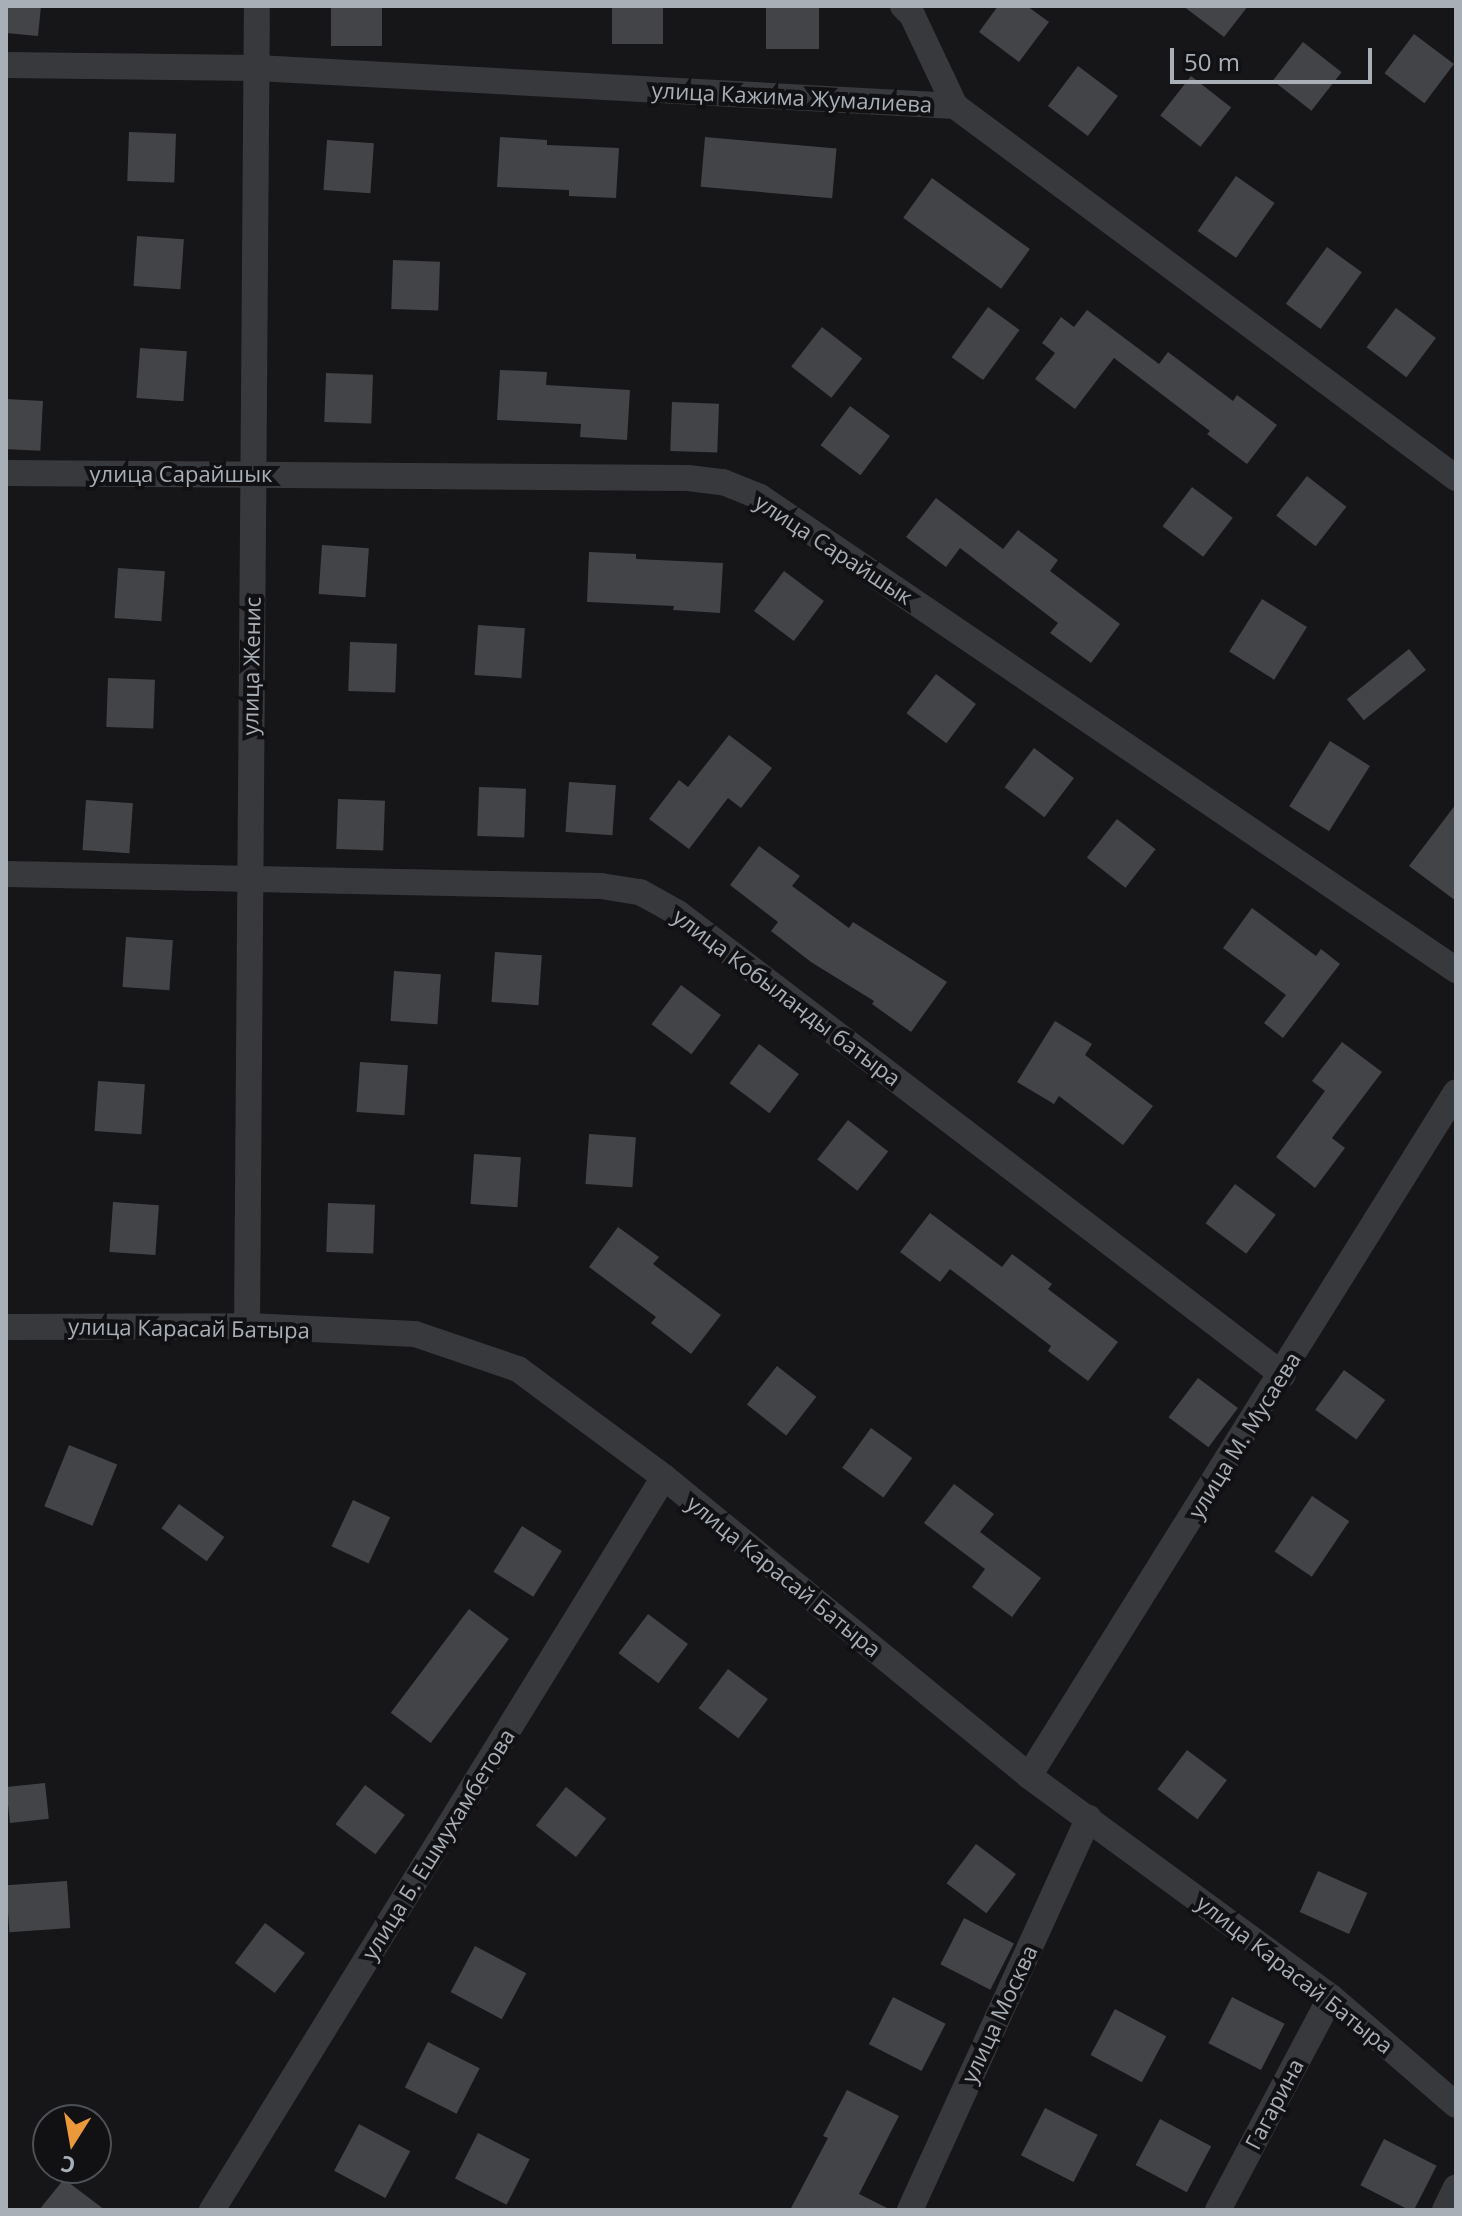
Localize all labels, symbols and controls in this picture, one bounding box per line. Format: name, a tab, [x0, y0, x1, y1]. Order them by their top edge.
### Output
scale bar	[1174, 32, 1376, 82]
text: 50 m	[1184, 45, 1240, 78]
street label: улица Кажима Жумалиева	[651, 76, 933, 118]
street label: улица Сарайшык	[90, 461, 272, 487]
street label: улица Сарайшык	[750, 488, 918, 610]
street label: улица Женис	[237, 596, 265, 736]
street label: улица Кобыланды батыра	[668, 903, 906, 1091]
street label: улица Карасай Батыра	[68, 1313, 310, 1343]
street label: улица М. Мусаева	[1182, 1347, 1306, 1523]
street label: улица Карасай Батыра	[682, 1490, 886, 1662]
street label: улица Б. Ешмухамбетова	[356, 1724, 520, 1964]
street label: улица Карасай Батыра	[1192, 1889, 1398, 2059]
street label: улица Москва	[956, 1941, 1042, 2087]
street label: Гагарина	[1239, 2054, 1309, 2154]
north arrow	[32, 2104, 112, 2184]
text: С	[58, 2150, 78, 2182]

